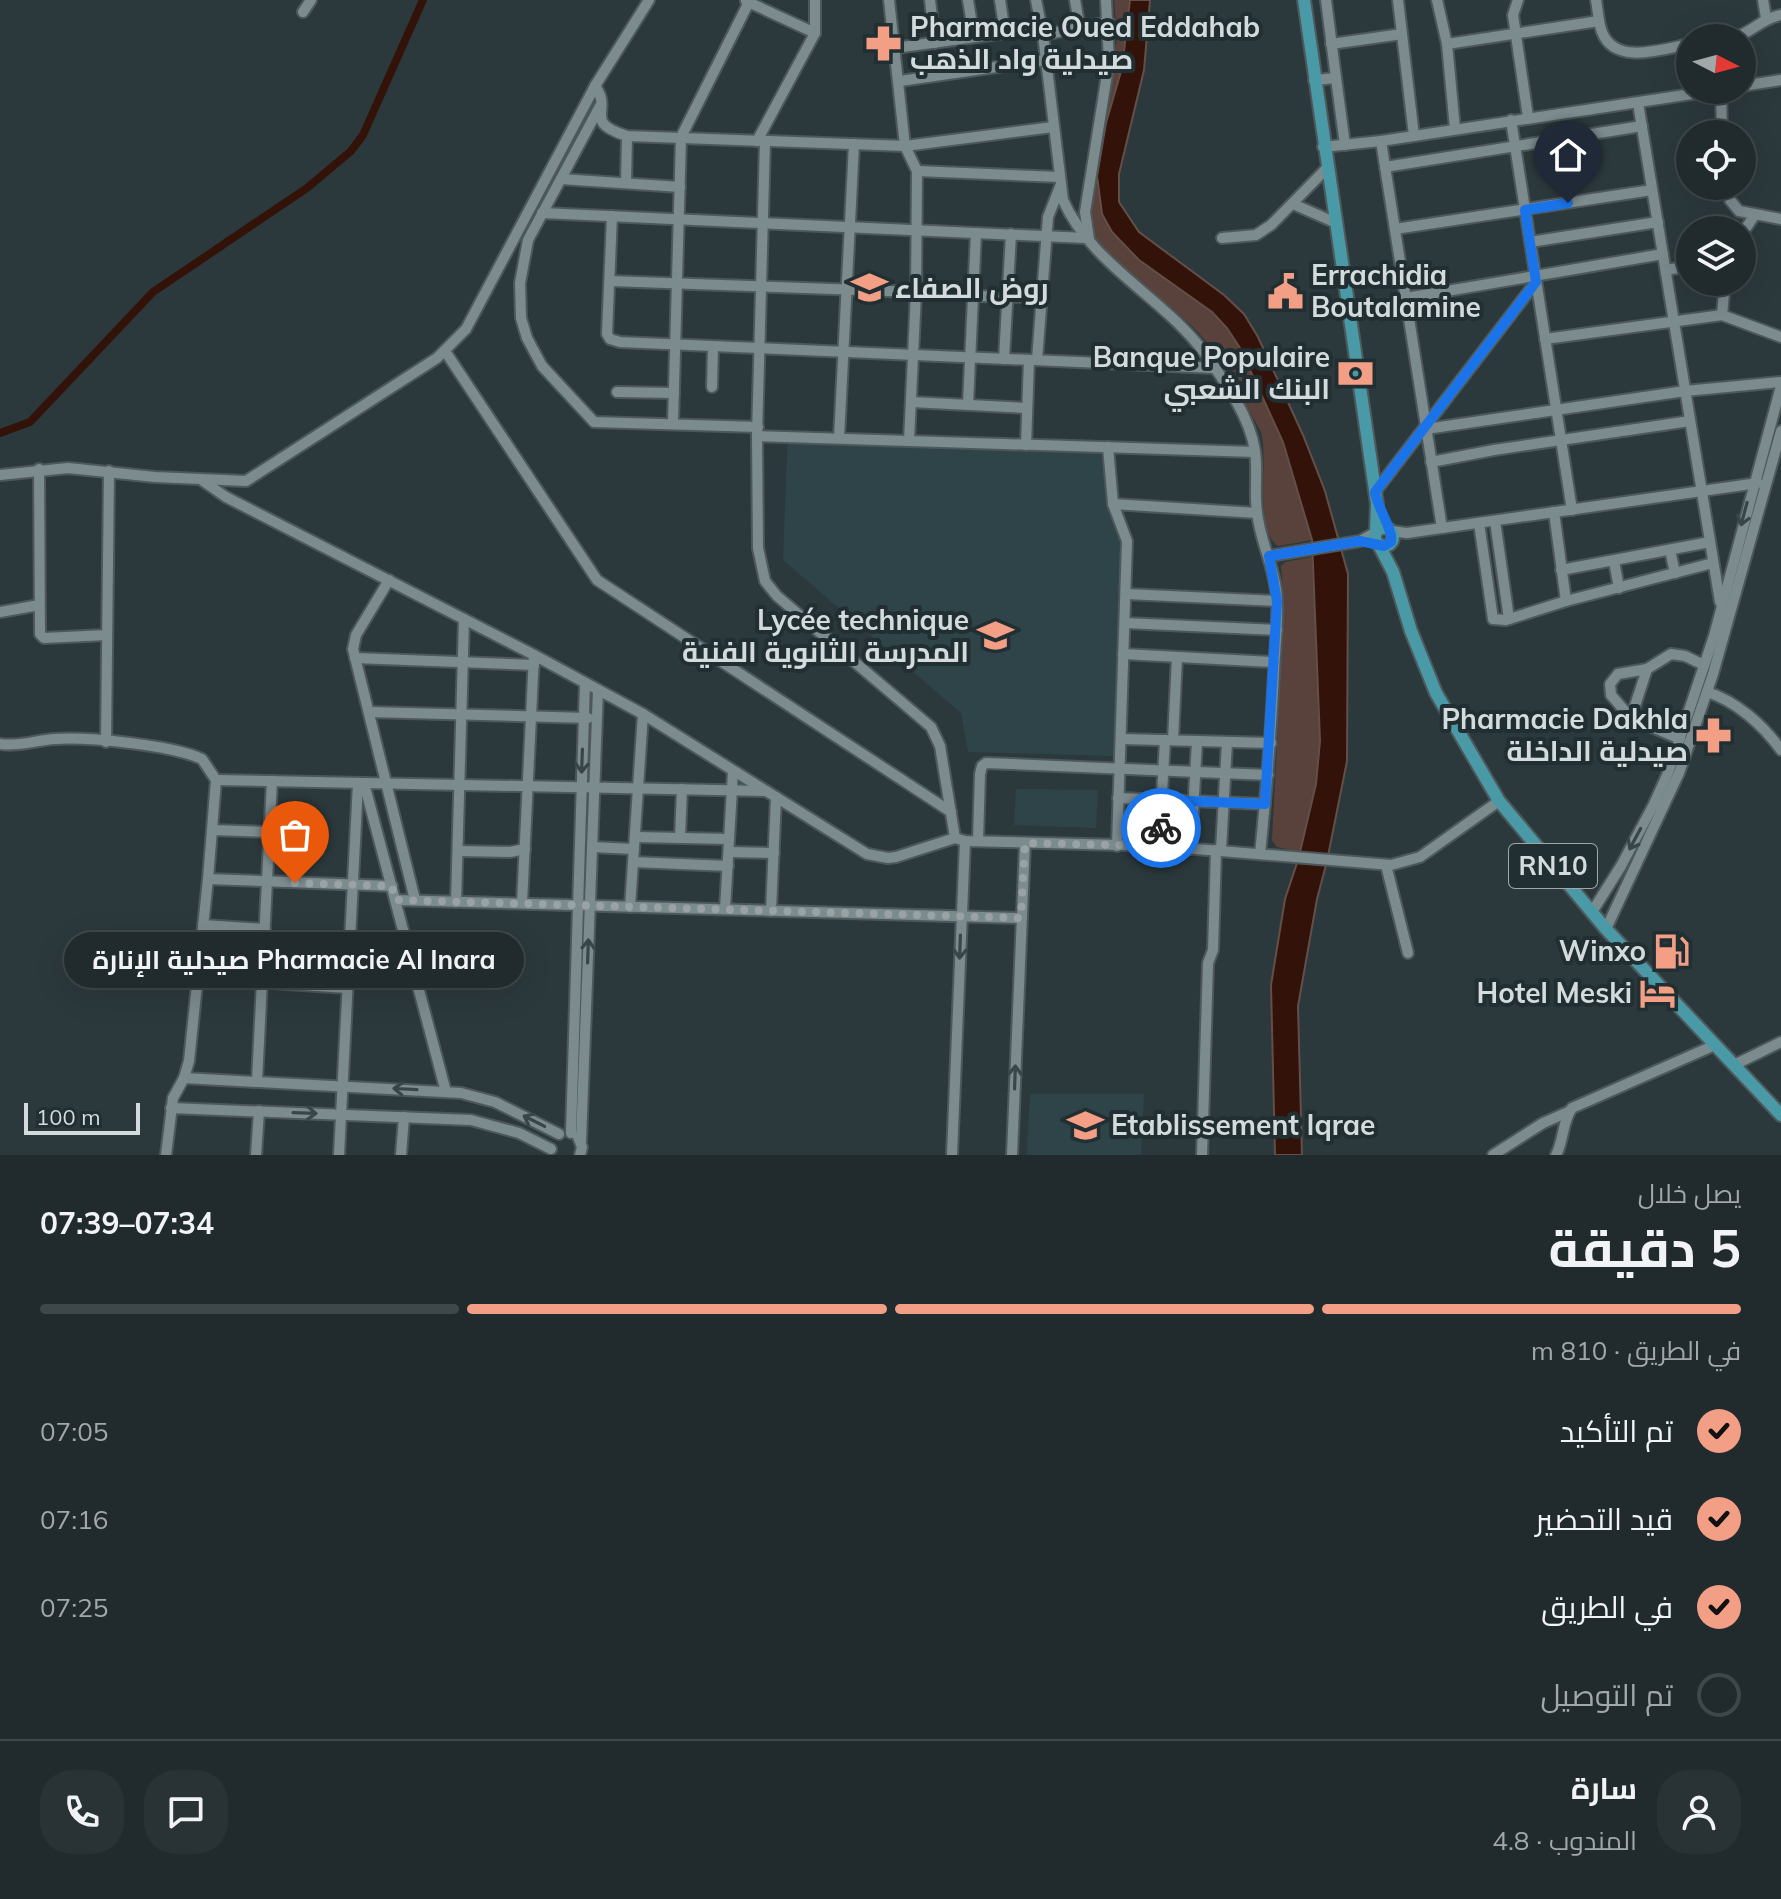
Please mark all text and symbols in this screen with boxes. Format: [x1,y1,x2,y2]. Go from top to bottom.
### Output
place label: Pharmacie Oued Eddahab صيدلية واد الذهب [910,9,1260,76]
pharmacy icon: Pharmacie Oued Eddahab صيدلية واد الذهب [865,24,903,62]
north arrow [1676,24,1756,104]
map controls [1676,24,1756,296]
button: locate [1676,120,1756,200]
pin [1534,121,1602,203]
icon: home [1546,133,1590,177]
button: layers [1676,216,1756,296]
place label: Errachidia Boutalamine [1311,257,1481,324]
school or university icon: روض الصفاء [850,269,888,307]
place label: روض الصفاء [895,270,1049,305]
public building icon: Errachidia Boutalamine [1266,272,1304,310]
place label: Banque Populaire البنك الشعبي [1093,339,1330,412]
bank icon: Banque Populaire البنك الشعبي [1337,354,1375,392]
one-way arrow [1736,501,1751,527]
place label: Lycée technique المدرسة الثانوية الفنية [682,602,969,669]
school or university icon: Lycée technique المدرسة الثانوية الفنية [976,617,1014,655]
place label: Pharmacie Dakhla صيدلية الداخلة [1441,701,1688,768]
pharmacy icon: Pharmacie Dakhla صيدلية الداخلة [1695,716,1733,754]
one-way arrow [575,747,590,774]
courier [1121,788,1201,868]
pin [261,801,329,883]
icon: bike [1139,806,1183,850]
icon: bag [273,813,317,857]
one-way arrow [1627,827,1642,851]
road number: RN10 [1509,844,1597,888]
callout: Pharmacie Al Inara صيدلية الإنارة [65,931,525,987]
fuel station icon: Winxo [1653,932,1691,970]
one-way arrow [953,933,968,960]
place label: Winxo [1559,933,1646,968]
one-way arrow [581,938,596,965]
text: Pharmacie Al Inara صيدلية الإنارة [92,943,496,976]
hotel icon: Hotel Meski [1639,974,1677,1012]
place label: Hotel Meski [1477,975,1632,1010]
one-way arrow [1008,1064,1023,1091]
one-way arrow [392,1081,419,1096]
scale bar [24,1099,140,1135]
text: 100 m [36,1103,101,1131]
one-way arrow [291,1106,318,1121]
school or university icon: Etablissement Iqrae [1066,1106,1104,1144]
place label: Etablissement Iqrae [1111,1107,1375,1142]
one-way arrow [522,1113,546,1128]
text: يصل خلال [1638,1177,1741,1210]
text: 07:34–07:39 [40,1204,214,1242]
text: 5 دقيقة [1549,1215,1741,1280]
text: في الطريق · 810 m [1531,1334,1741,1367]
icon: check [1697,1409,1741,1453]
text: تم التأكيد [1560,1412,1673,1450]
text: 07:05 [40,1415,108,1448]
icon: check [1697,1497,1741,1541]
text: قيد التحضير [1535,1500,1673,1538]
text: 07:16 [40,1503,108,1536]
icon: check [1697,1585,1741,1629]
text: في الطريق [1541,1588,1673,1626]
text: 07:25 [40,1591,108,1624]
text: تم التوصيل [1541,1676,1673,1714]
text: سارة [1571,1769,1637,1807]
button: phone [40,1770,124,1854]
button: chat [144,1770,228,1854]
button: person [1657,1770,1741,1854]
text: المندوب · 4.8 [1492,1824,1637,1857]

